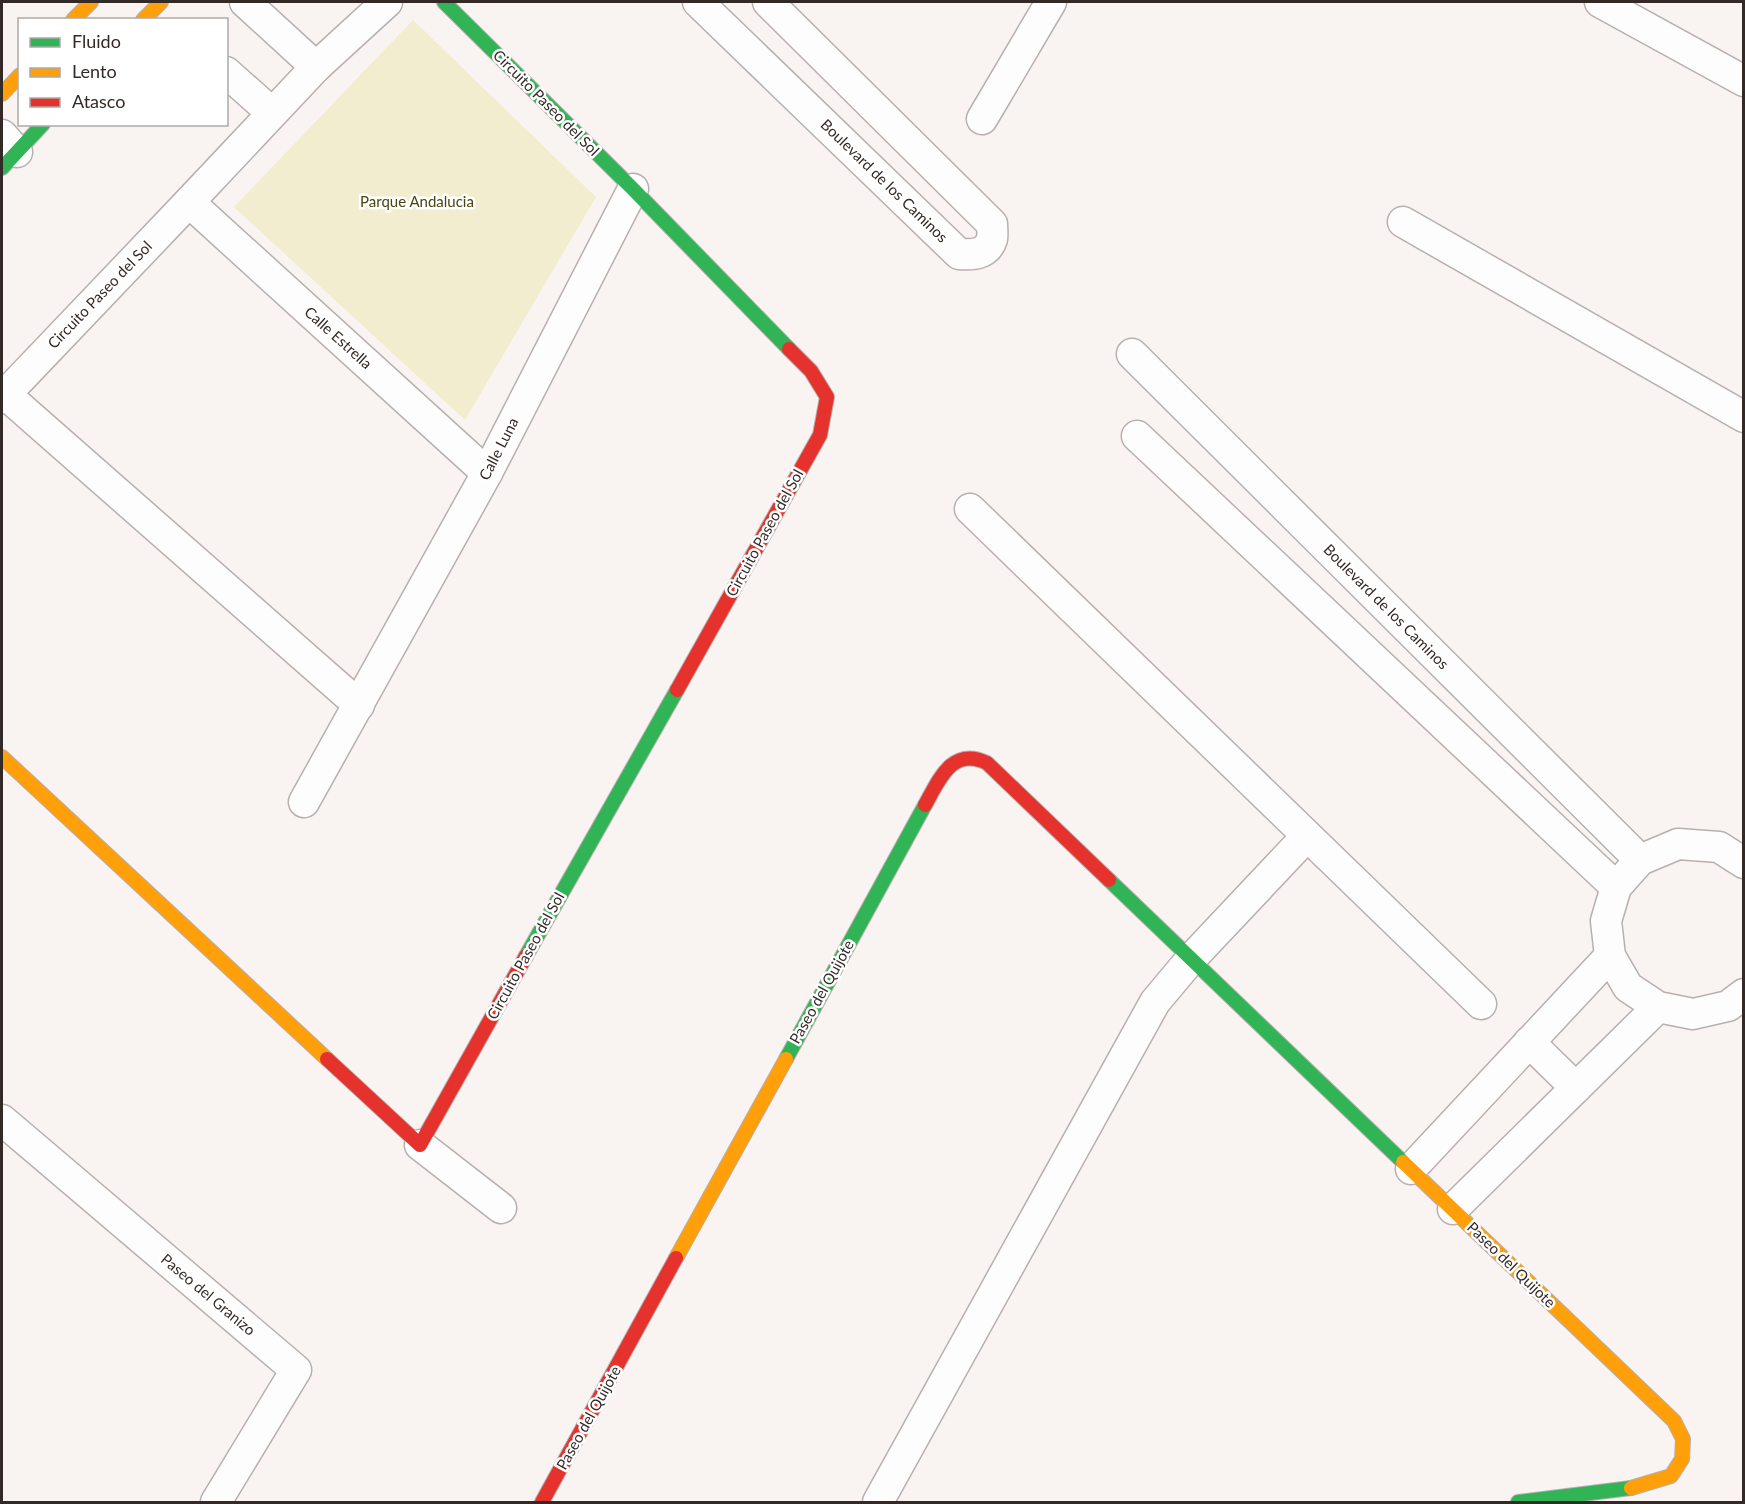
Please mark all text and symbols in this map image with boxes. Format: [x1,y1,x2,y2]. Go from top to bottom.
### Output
legend [18,18,228,126]
text: Fluido [72,30,121,52]
street label: Circuito Paseo del Sol [490,46,603,159]
text: Lento [72,60,117,82]
text: Atasco [72,90,125,112]
street label: Boulevard de los Caminos [817,115,952,246]
park label: Parque Andalucia [360,192,474,210]
street label: Circuito Paseo del Sol [43,237,155,352]
street label: Calle Estrella [301,302,376,372]
street label: Calle Luna [475,414,522,483]
street label: Circuito Paseo del Sol [722,466,807,599]
street label: Boulevard de los Caminos [1320,540,1453,673]
street label: Circuito Paseo del Sol [483,889,568,1022]
street label: Paseo del Quijote [785,936,857,1047]
street label: Paseo del Quijote [1464,1218,1560,1311]
street label: Paseo del Granizo [158,1250,259,1339]
street label: Paseo del Quijote [552,1362,624,1473]

